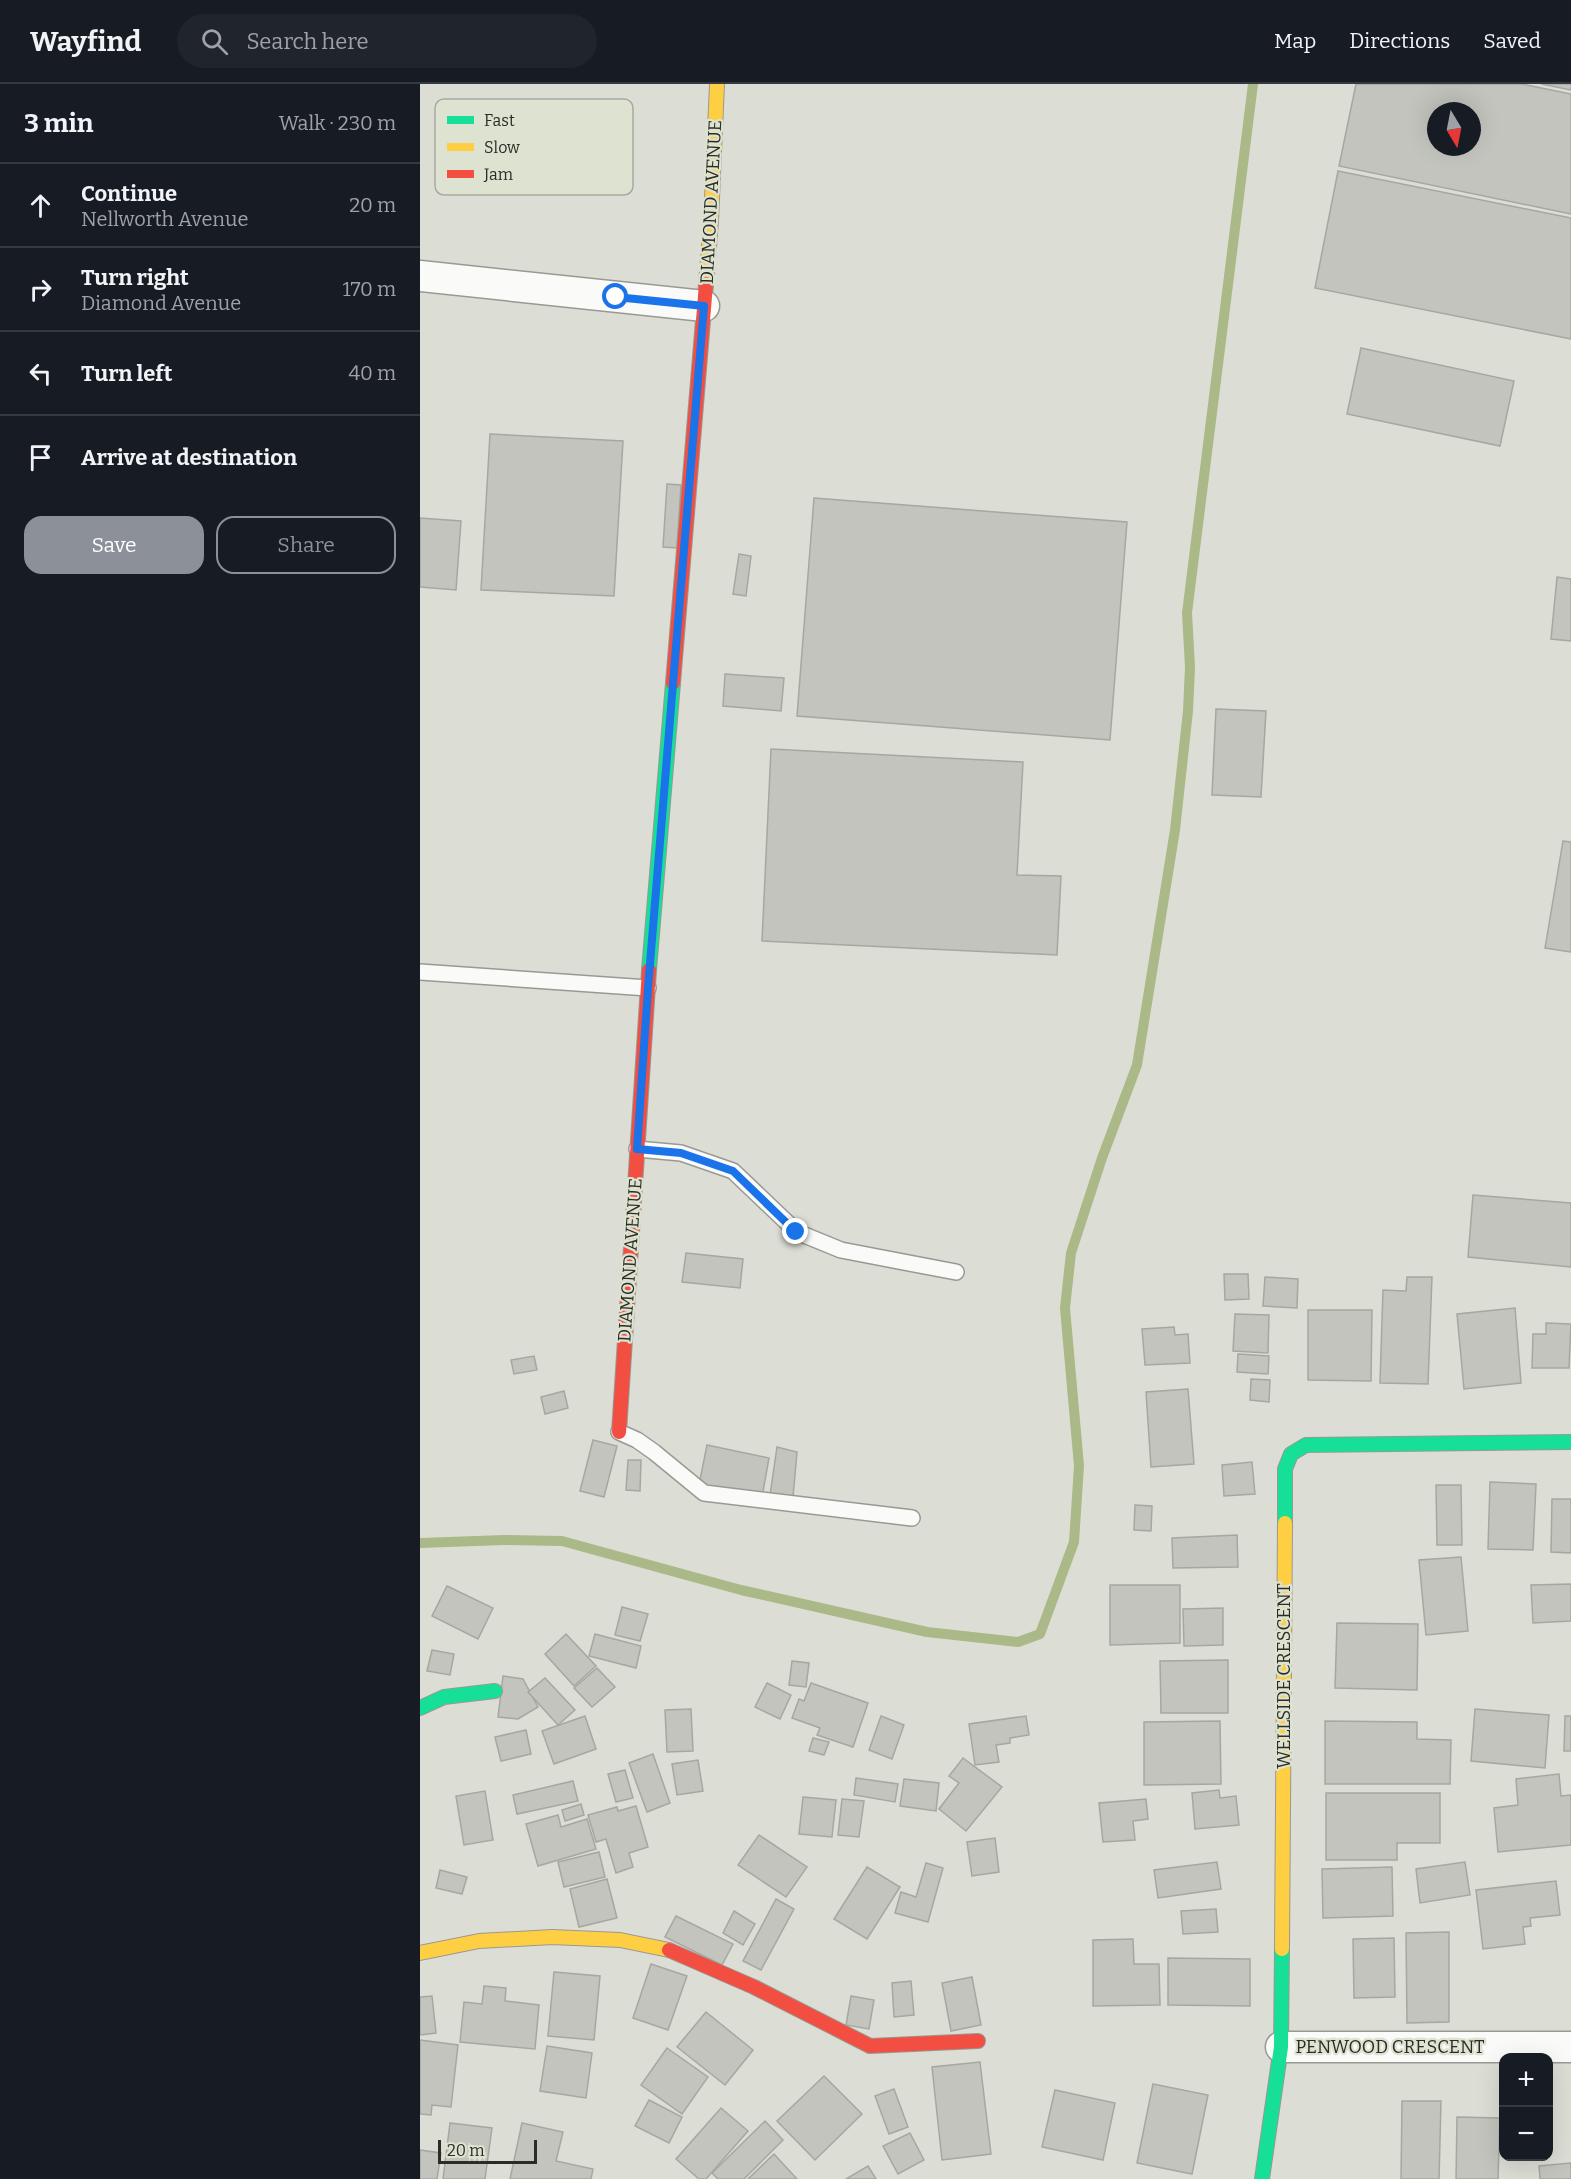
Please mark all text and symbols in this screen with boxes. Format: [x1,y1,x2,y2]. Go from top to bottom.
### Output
search box [177,14,597,68]
text: Wayfind [30,25,141,58]
icon: search [198,25,231,58]
text: Search here [246,28,369,55]
text: Map [1274,28,1316,54]
text: Directions [1349,28,1450,54]
text: Saved [1483,28,1541,54]
legend [435,99,633,195]
north arrow [1427,102,1481,156]
text: 3 min [24,108,93,139]
text: Walk · 230 m [279,111,396,135]
text: Fast [484,111,515,130]
street label: DIAMOND AVENUE [696,119,726,285]
text: Slow [484,138,520,157]
text: Jam [483,165,513,184]
text: Continue [81,180,177,207]
icon: ahead [24,189,57,222]
text: 20 m [349,193,396,217]
text: Nellworth Avenue [81,207,248,231]
text: Turn right [81,264,189,291]
icon: right [24,273,57,306]
text: 170 m [343,277,396,301]
route start [602,283,628,309]
text: Diamond Avenue [81,291,241,315]
icon: left [24,357,57,390]
text: Turn left [81,360,173,387]
text: 40 m [348,361,396,385]
icon: arrive [24,441,57,474]
text: Arrive at destination [81,444,297,471]
button: Save [24,516,204,574]
button: Share [216,516,396,574]
street label: DIAMOND AVENUE [613,1177,647,1343]
route end [782,1218,808,1244]
street label: WELLSIDE CRESCENT [1273,1583,1295,1769]
street label: PENWOOD CRESCENT [1296,2036,1485,2058]
map controls [1499,2053,1553,2161]
button: + [1499,2053,1553,2107]
button: − [1499,2107,1553,2161]
scale bar [438,2137,537,2164]
text: 20 m [447,2141,484,2160]

